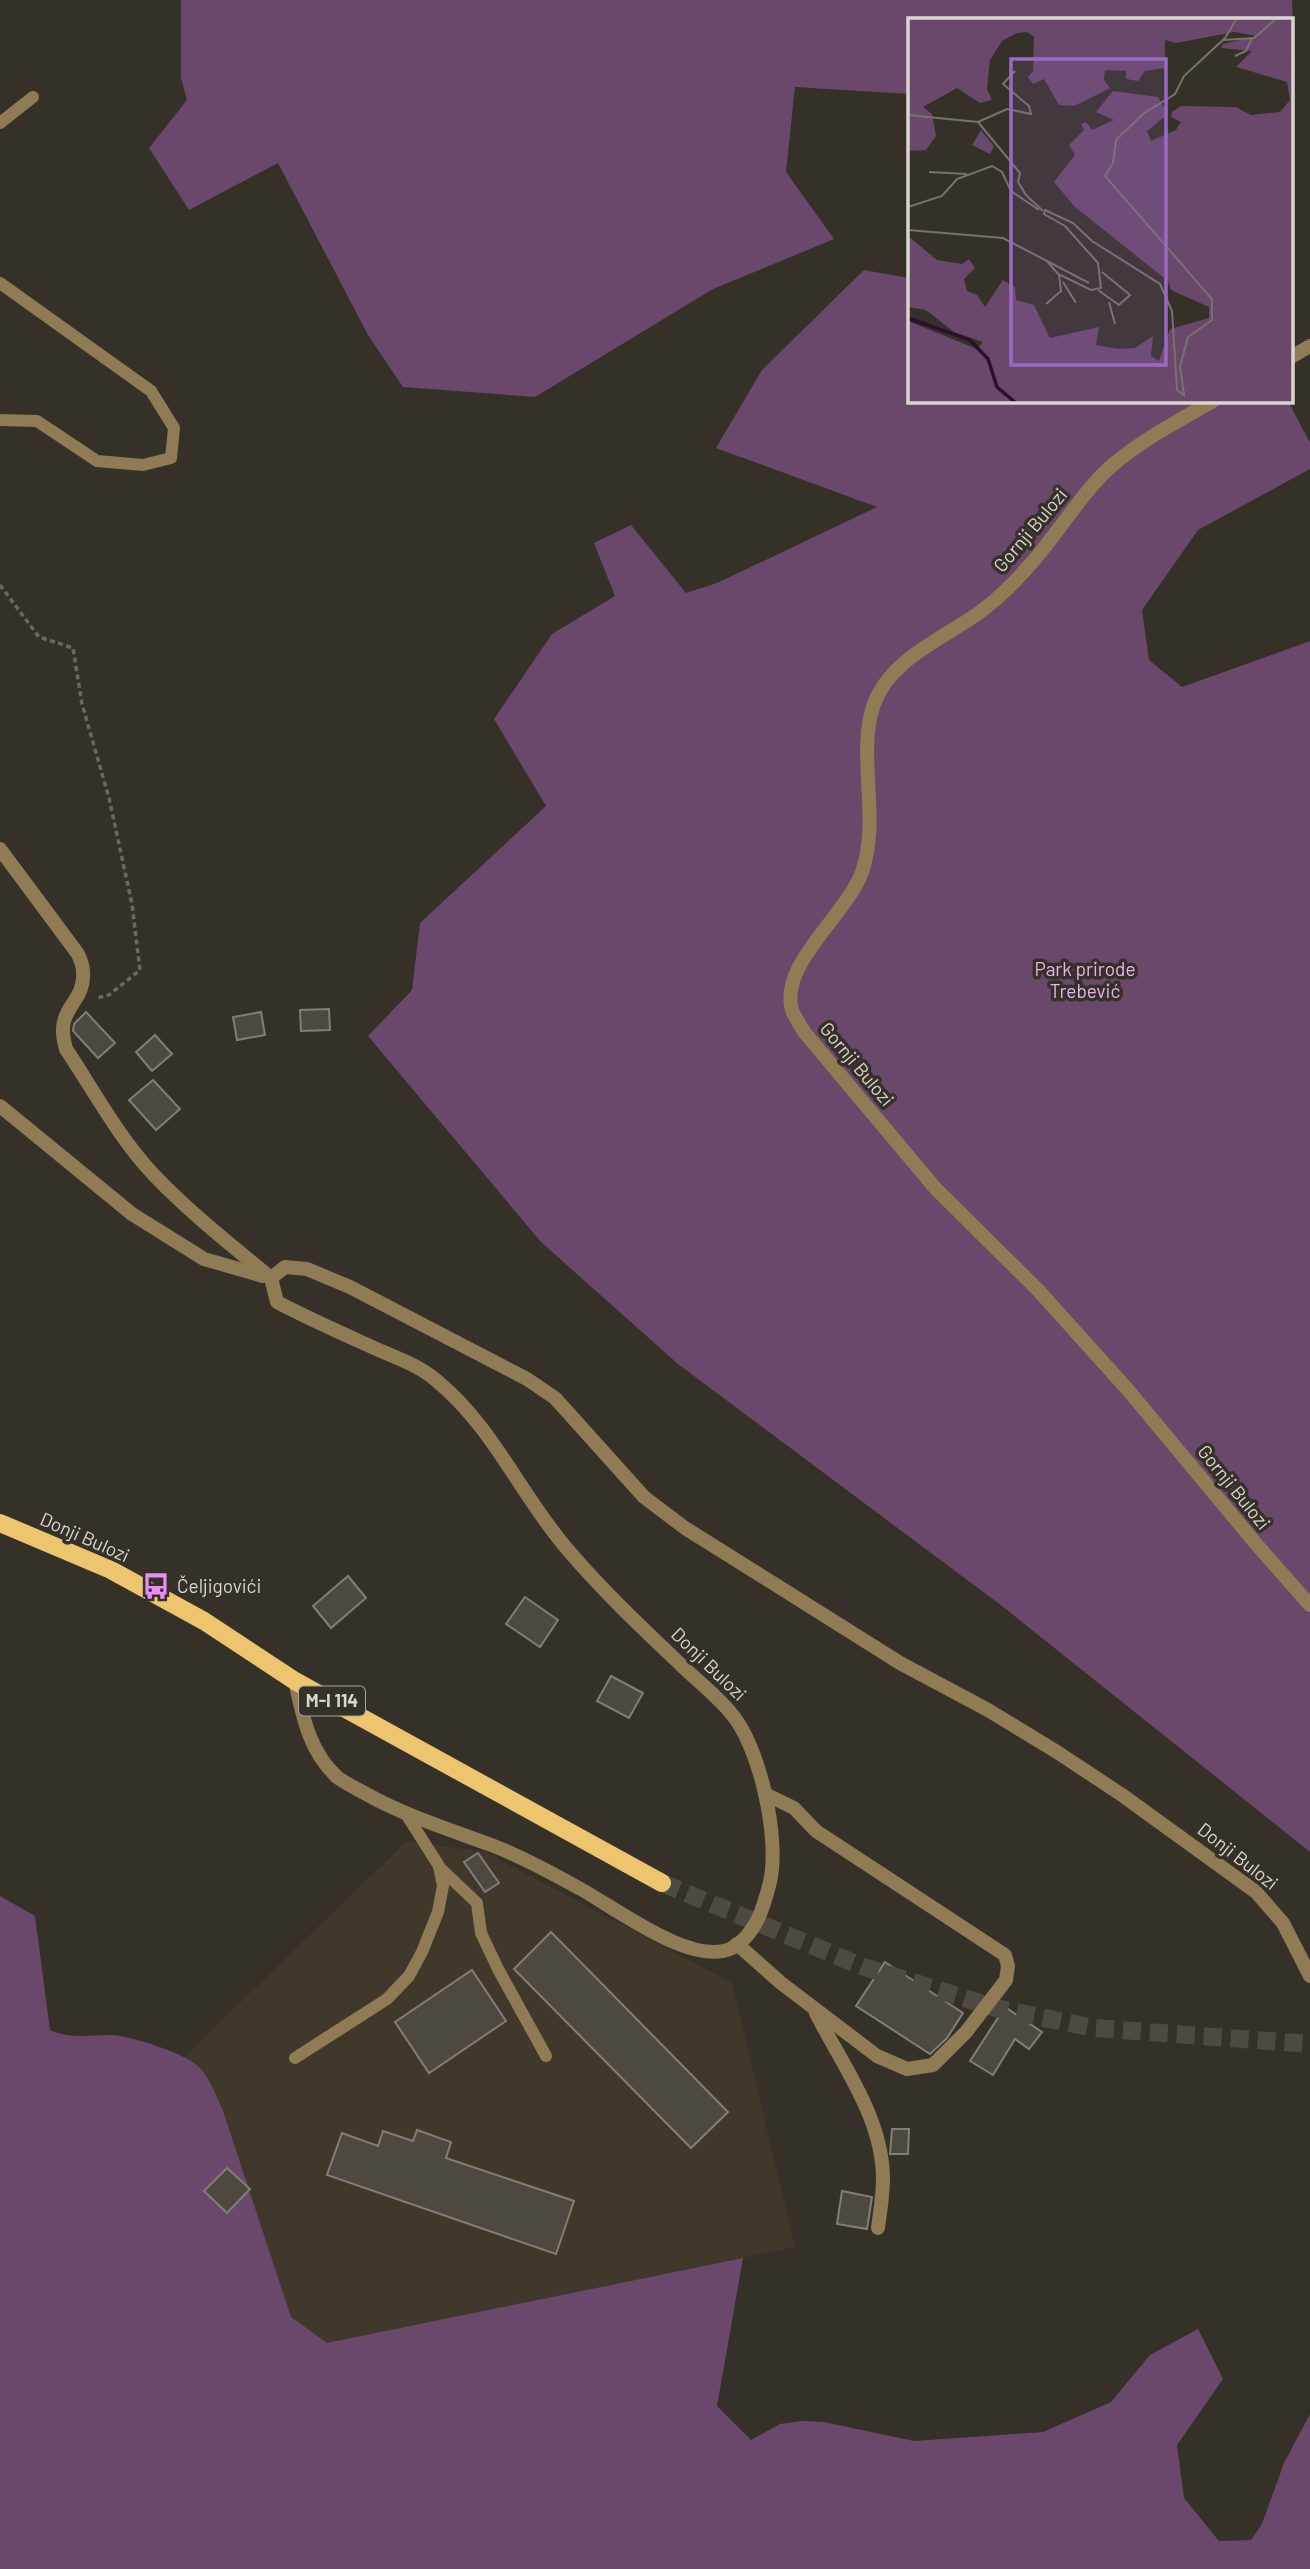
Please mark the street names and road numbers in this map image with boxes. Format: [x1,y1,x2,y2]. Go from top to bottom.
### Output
street label: Gornji Bulozi [988,483,1071,576]
street label: Gornji Bulozi [816,1017,899,1110]
street label: Gornji Bulozi [1193,1440,1276,1534]
street label: Donji Bulozi [37,1507,134,1566]
street label: Donji Bulozi [667,1622,752,1705]
road number: M-I 114 [299,1686,365,1716]
street label: Donji Bulozi [1194,1817,1283,1894]

